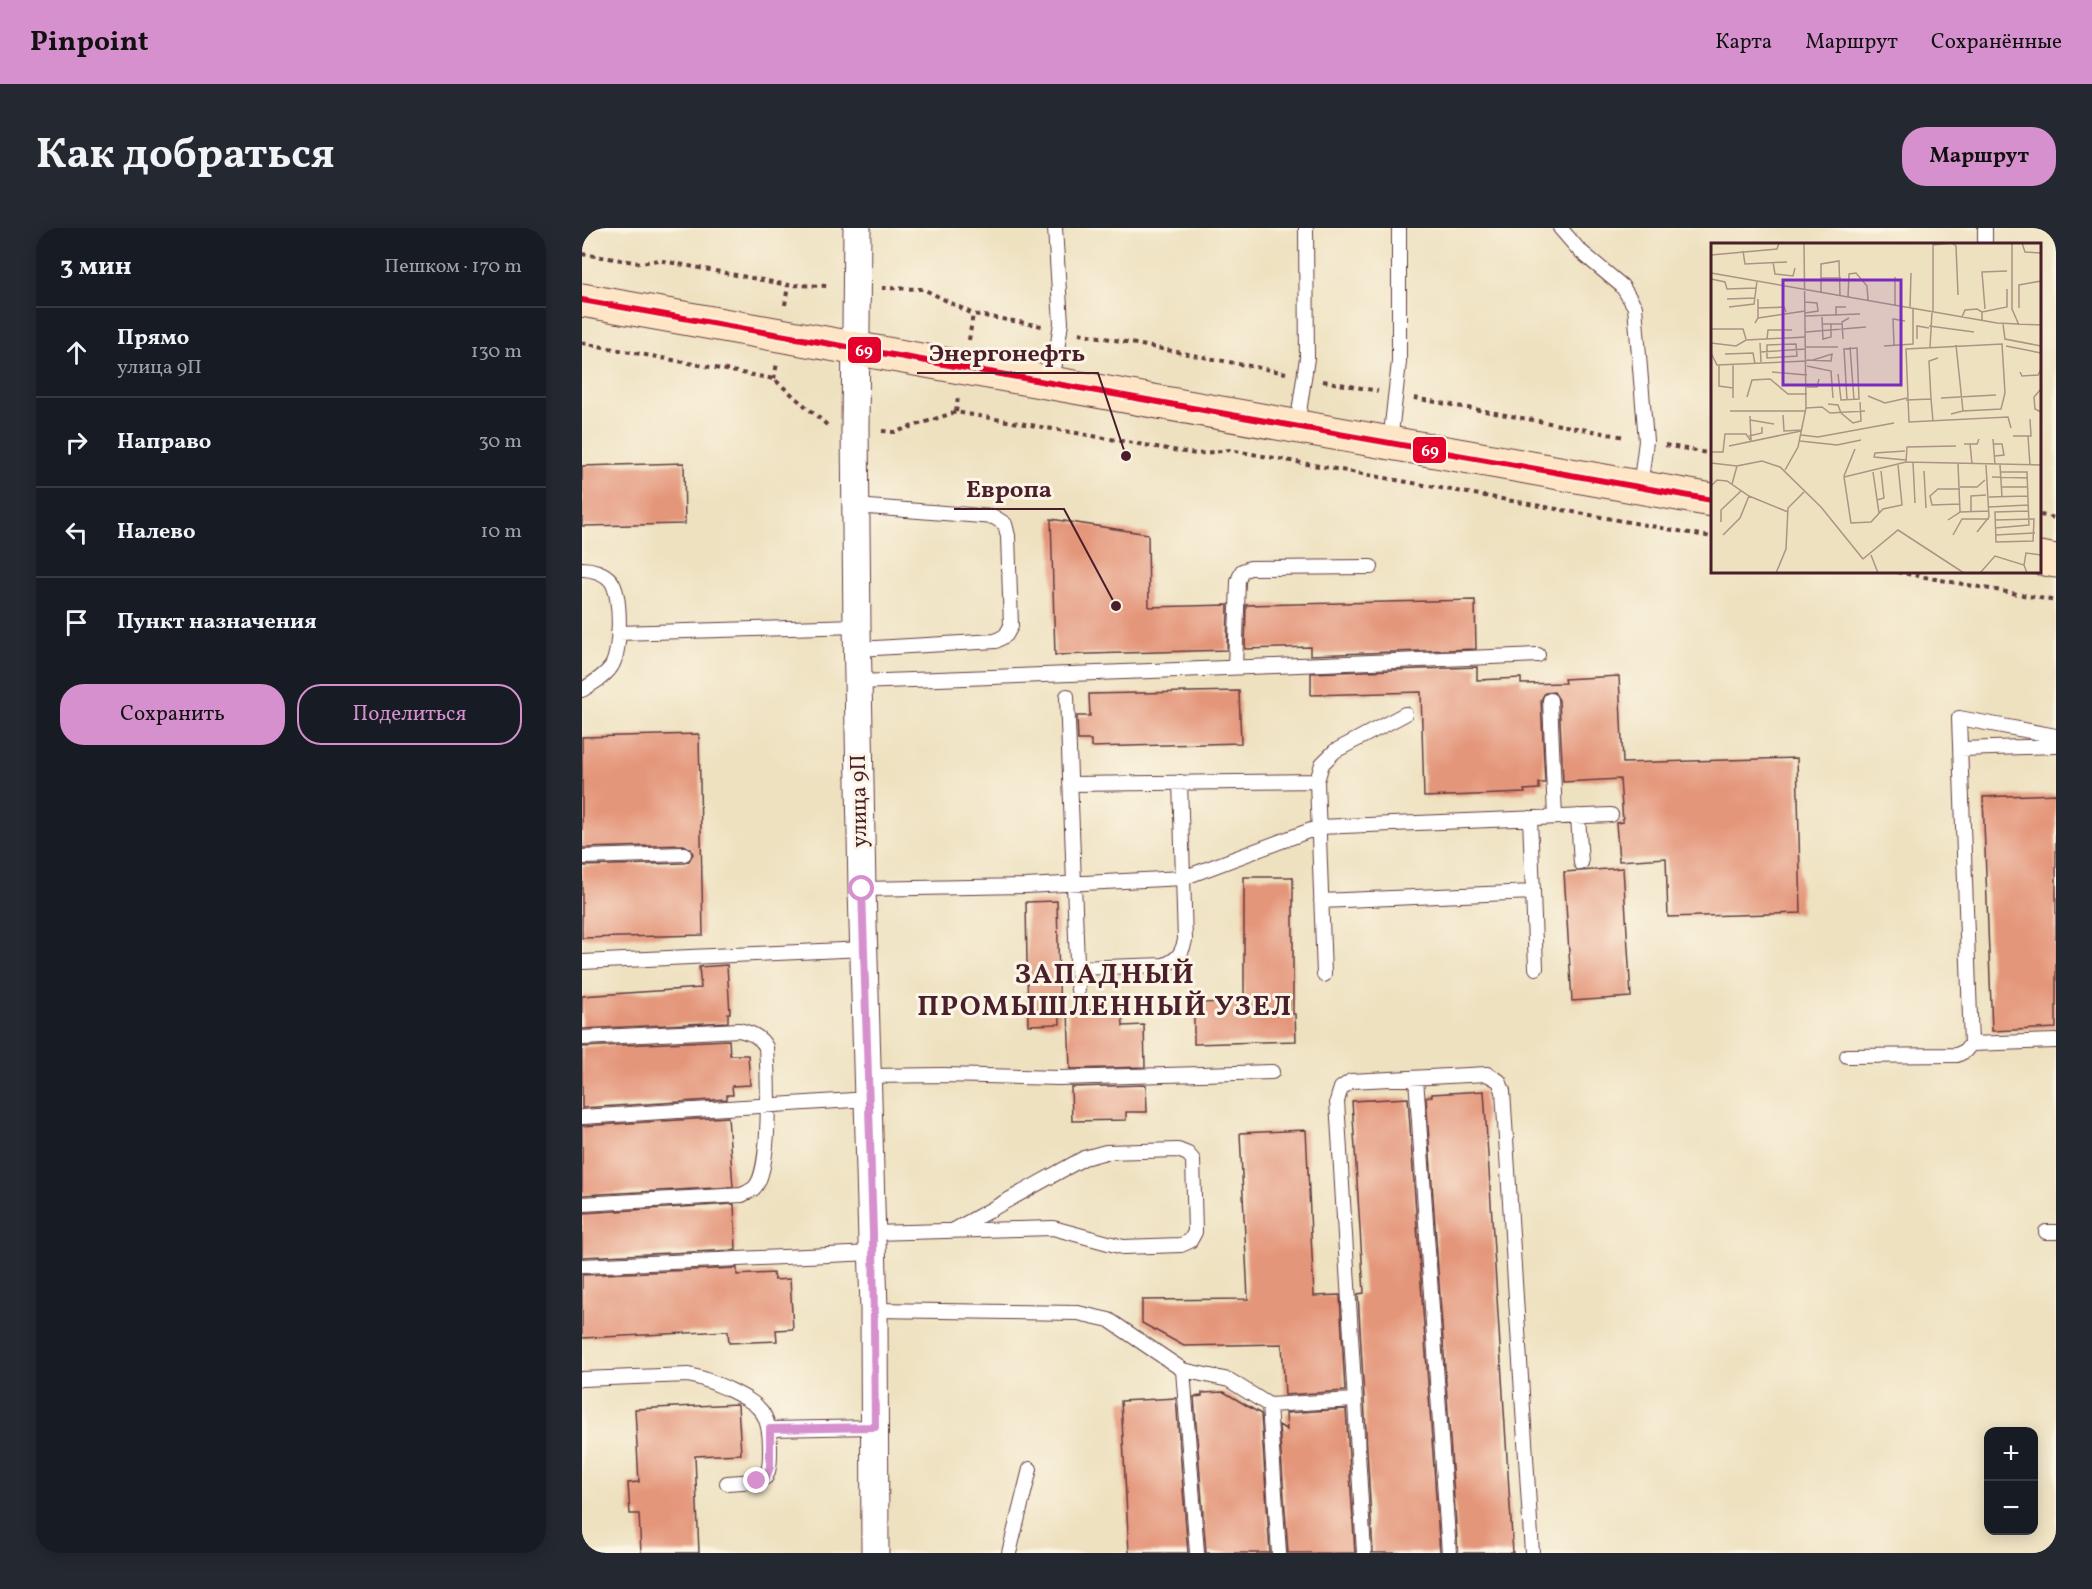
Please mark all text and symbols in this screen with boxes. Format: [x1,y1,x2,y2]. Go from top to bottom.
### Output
text: Pinpoint [30,23,148,62]
text: Карта [1715,28,1772,57]
text: Маршрут [1805,28,1898,57]
text: Сохранённые [1931,28,2062,57]
text: Как добраться [36,127,335,186]
button: Маршрут [1902,127,2056,186]
inset map [1711,243,2041,573]
text: 3 мин [60,249,132,285]
text: Пешком · 170 m [384,253,522,281]
text: Прямо [117,323,189,354]
callout: Энергонефть [917,331,1098,373]
icon: ahead [60,336,93,369]
line badge: 69 [847,336,882,364]
text: 130 m [471,338,522,366]
text: Энергонефть [929,338,1085,372]
text: 69 [855,341,873,363]
text: улица 9П [117,354,202,382]
icon: right [60,426,93,459]
text: Направо [117,427,211,458]
text: 30 m [478,428,522,456]
line badge: 69 [1412,436,1447,464]
text: 69 [1421,441,1439,463]
callout: Европа [954,467,1064,509]
text: Европа [966,474,1052,508]
icon: left [60,516,93,549]
text: Налево [117,517,196,548]
text: 10 m [481,518,522,546]
icon: arrive [60,606,93,639]
text: Пункт назначения [117,607,317,638]
button: Сохранить [60,684,285,745]
button: Поделиться [297,684,522,745]
street label: улица 9П [844,754,876,848]
route start [848,875,874,901]
district label: ЗАПАДНЫЙ ПРОМЫШЛЕННЫЙ УЗЕЛ [917,956,1293,1027]
map controls [1984,1427,2038,1535]
button: + [1984,1427,2038,1481]
route end [743,1467,769,1493]
button: − [1984,1481,2038,1535]

